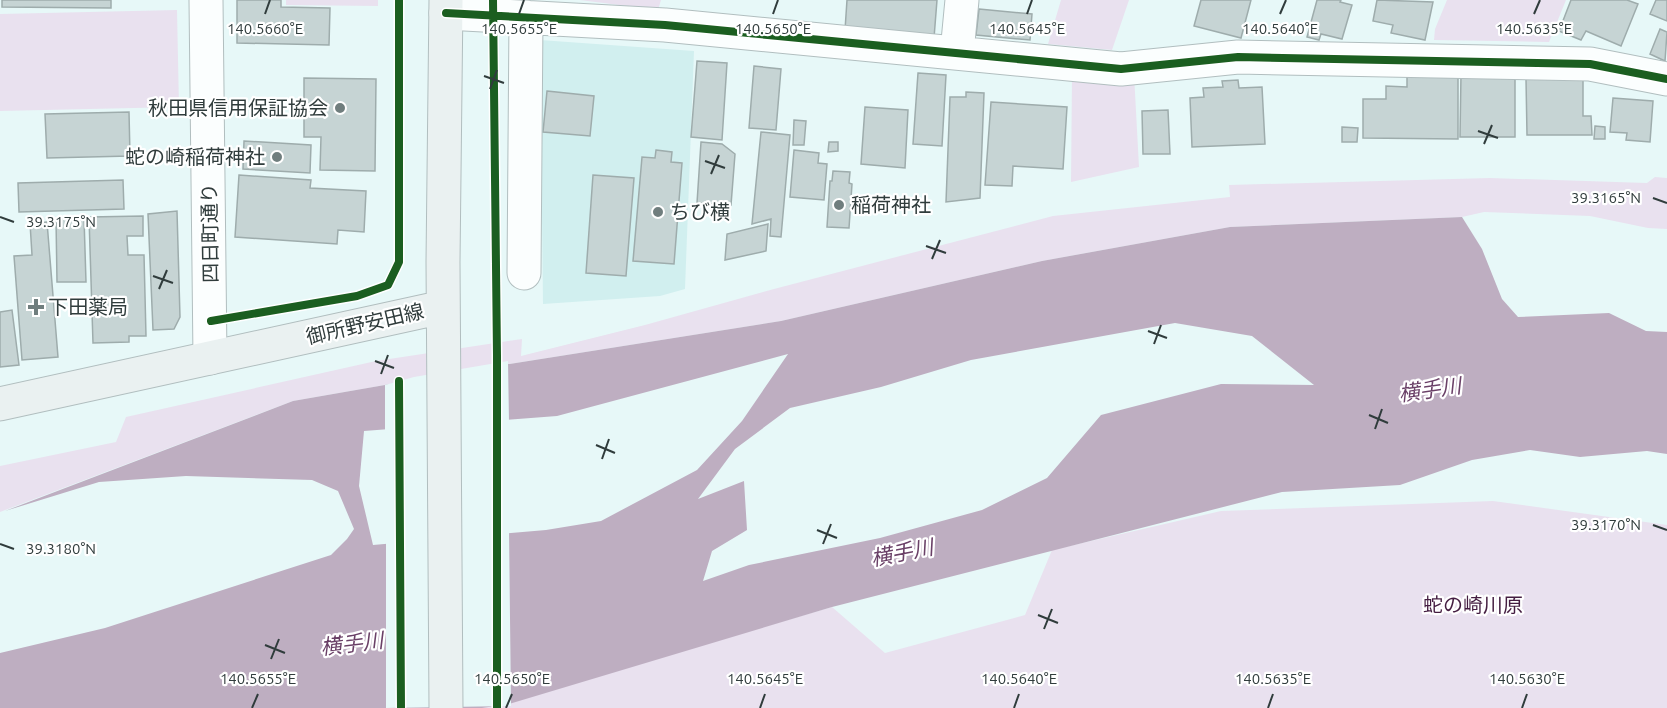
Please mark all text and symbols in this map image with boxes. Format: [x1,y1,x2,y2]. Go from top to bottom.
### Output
text: 140.5660°E [227,20,303,37]
text: 140.5655°E [481,20,557,37]
text: 140.5650°E [735,20,811,37]
text: 140.5645°E [989,20,1065,37]
text: 140.5640°E [1242,20,1318,37]
text: 140.5635°E [1496,20,1572,37]
place label: 秋田県信用保証協会 [148,96,328,119]
marker: 秋田県信用保証協会 [333,101,347,115]
place label: 蛇の崎稲荷神社 [125,145,265,168]
marker: 蛇の崎稲荷神社 [270,150,284,164]
street label: 四日町通り [197,183,222,283]
text: 39.3165°N [1571,189,1641,206]
place label: 稲荷神社 [851,193,931,216]
marker: 稲荷神社 [832,198,846,212]
place label: ちび横 [670,200,730,223]
marker: ちび横 [651,205,665,219]
text: 39.3175°N [26,213,96,230]
place label: 下田薬局 [48,295,128,318]
street label: 御所野安田線 [304,299,426,348]
marker: 下田薬局 [29,300,43,314]
water label: 横手川 [1397,372,1465,405]
text: 39.3170°N [1571,516,1641,533]
water label: 横手川 [869,534,937,570]
text: 39.3180°N [26,540,96,557]
park label: 蛇の崎川原 [1423,593,1523,616]
water label: 横手川 [319,627,387,659]
text: 140.5655°E [220,670,296,687]
text: 140.5650°E [474,670,550,687]
text: 140.5645°E [727,670,803,687]
text: 140.5640°E [981,670,1057,687]
text: 140.5635°E [1235,670,1311,687]
text: 140.5630°E [1489,670,1565,687]

